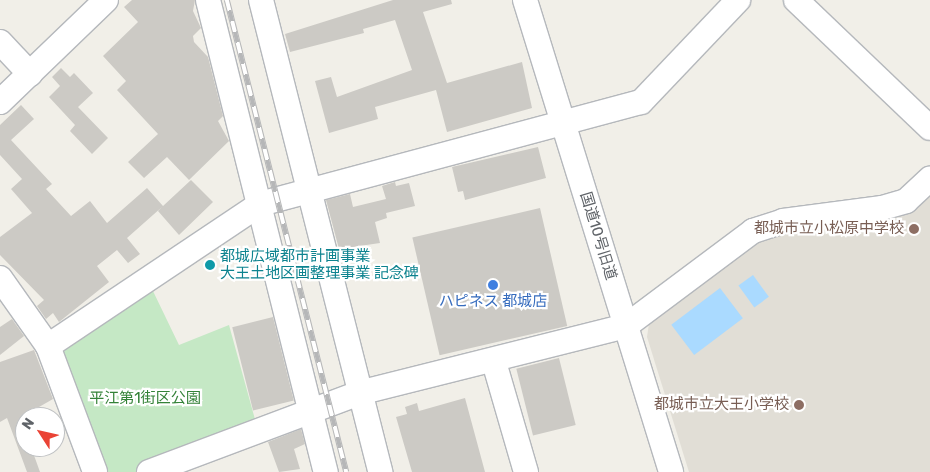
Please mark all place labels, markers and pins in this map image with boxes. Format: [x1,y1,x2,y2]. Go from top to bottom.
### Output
place label: 都城市立小松原中学校 [754,220,904,238]
marker: 都城市立小松原中学校 [908,223,920,235]
place label: 都城広域都市計画事業 大王土地区画整理事業 記念碑 [220,247,419,282]
marker: 都城広域都市計画事業 大王土地区画整理事業 記念碑 [204,259,216,271]
marker: ハピネス 都城店 [487,279,499,291]
place label: ハピネス 都城店 [439,293,547,311]
place label: 都城市立大王小学校 [654,396,789,414]
marker: 都城市立大王小学校 [793,399,805,411]

